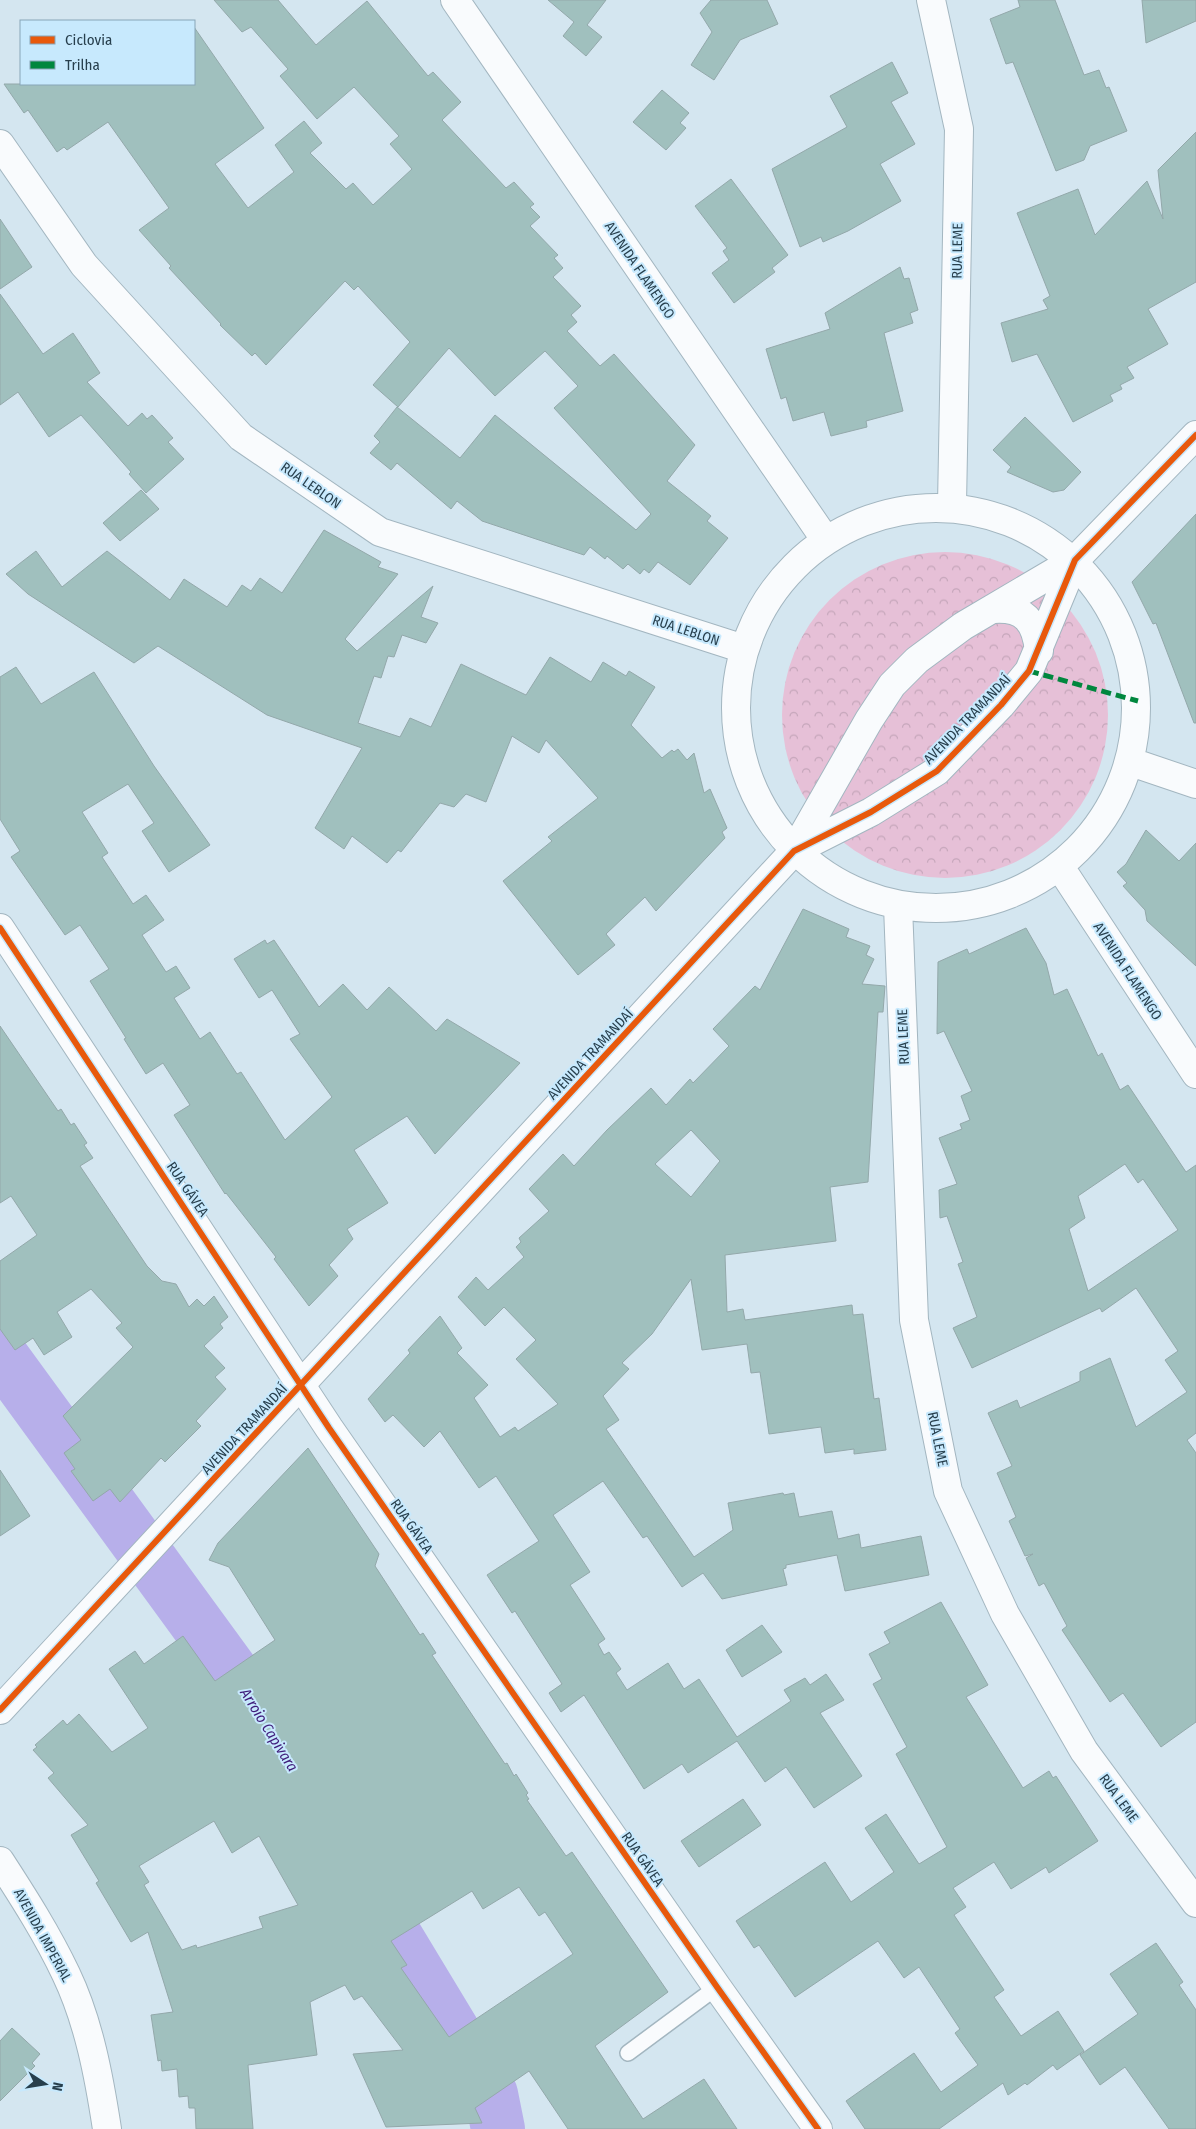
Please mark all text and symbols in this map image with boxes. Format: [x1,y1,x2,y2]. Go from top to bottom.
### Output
legend [20,20,195,85]
text: Ciclovia [65,31,112,49]
text: Trilha [65,56,100,74]
street label: AVENIDA FLAMENGO [601,219,678,322]
street label: RUA LEME [949,223,966,279]
street label: RUA LEBLON [277,458,344,512]
street label: RUA LEBLON [650,612,722,649]
street label: AVENIDA TRAMANDAÍ [920,670,1015,768]
street label: AVENIDA FLAMENGO [1090,919,1166,1024]
street label: AVENIDA TRAMANDAÍ [543,1004,637,1103]
street label: RUA LEME [894,1008,913,1065]
street label: RUA GÁVEA [163,1158,213,1220]
street label: AVENIDA TRAMANDAÍ [197,1379,291,1478]
street label: RUA LEME [924,1410,951,1468]
street label: RUA GÁVEA [387,1495,438,1557]
water label: Arroio Capivara [236,1684,302,1775]
street label: RUA LEME [1095,1771,1142,1826]
street label: RUA GÁVEA [618,1828,669,1890]
street label: AVENIDA IMPERIAL [10,1886,75,1985]
north arrow [20,2059,70,2109]
text: N [48,2081,66,2092]

